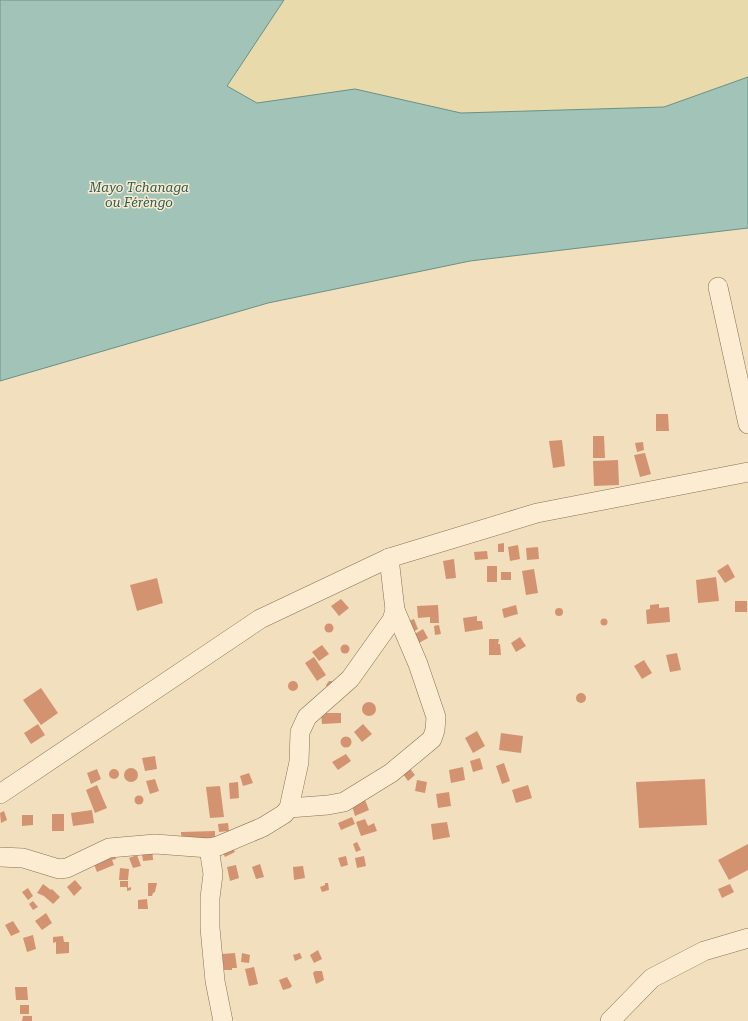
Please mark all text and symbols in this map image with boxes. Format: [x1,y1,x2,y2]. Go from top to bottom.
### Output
water label: Mayo Tchanaga ou Férèngo [88,180,189,210]

